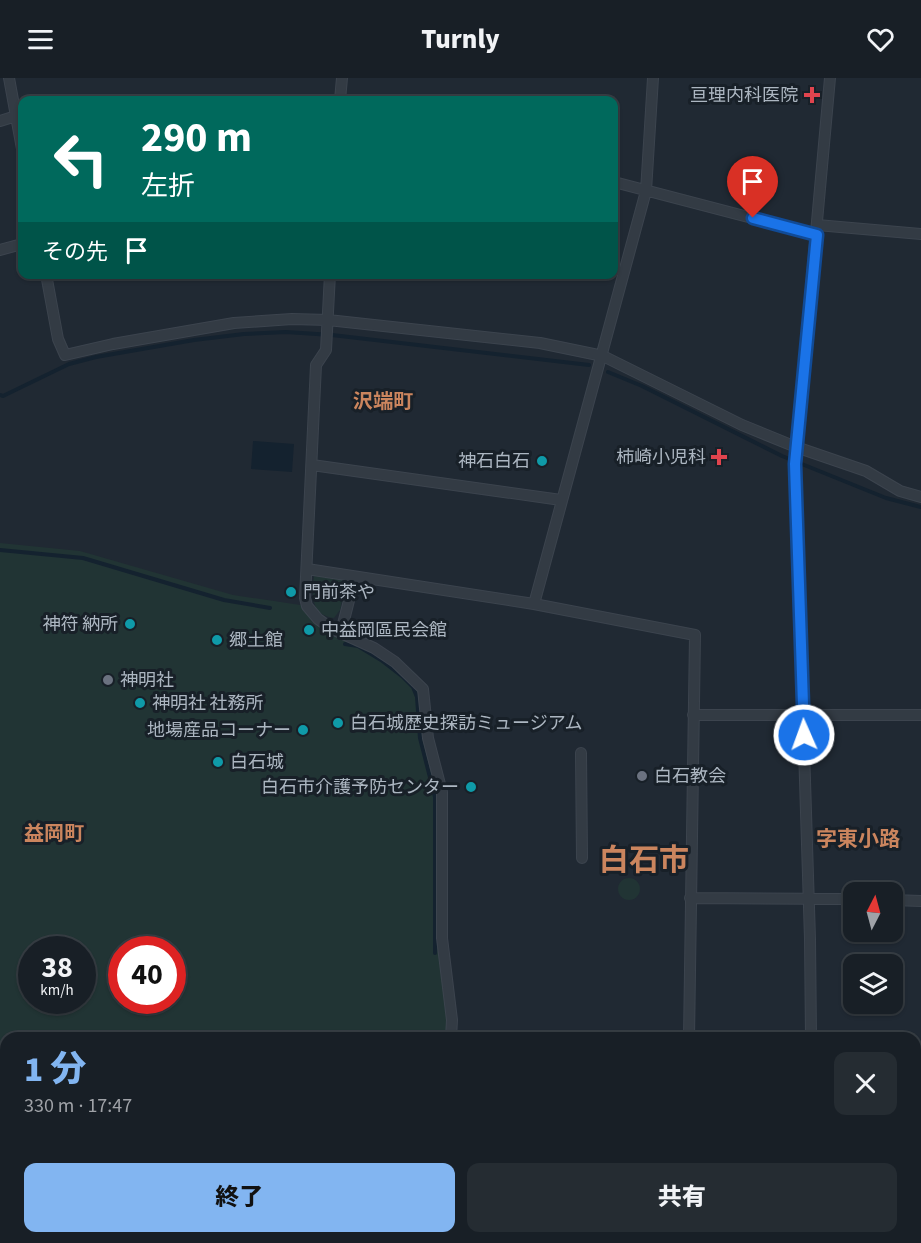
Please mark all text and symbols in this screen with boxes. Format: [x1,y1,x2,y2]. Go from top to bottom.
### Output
text: Turnly [421,20,500,59]
icon: menu [24,23,57,56]
icon: heart [864,23,897,56]
place label: 亘理内科医院 [690,83,798,108]
marker: 亘理内科医院 [803,86,821,104]
text: 290 m [141,108,252,168]
icon: left [42,120,120,198]
pin [727,156,778,218]
icon: arrive [736,165,769,198]
text: 左折 [141,167,195,206]
icon: arrive [120,234,153,267]
text: その先 [42,236,108,268]
district label: 沢端町 [353,388,413,416]
place label: 柿崎小児科 [616,445,706,470]
marker: 柿崎小児科 [710,448,728,466]
place label: 神石白石 [458,449,530,474]
marker: 神石白石 [535,454,549,468]
place label: 門前茶や [303,580,375,605]
marker: 門前茶や [284,585,298,599]
place label: 神符 納所 [42,612,118,637]
marker: 神符 納所 [123,617,137,631]
place label: 中益岡區民会館 [321,618,447,643]
marker: 中益岡區民会館 [302,623,316,637]
place label: 郷土館 [229,628,283,653]
marker: 郷土館 [210,633,224,647]
place label: 神明社 [120,668,174,693]
marker: 神明社 [101,673,115,687]
place label: 神明社 社務所 [152,691,264,716]
marker: 神明社 社務所 [133,696,147,710]
position arrow [772,703,836,767]
place label: 白石城歴史探訪ミュージアム [350,711,582,736]
marker: 白石城歴史探訪ミュージアム [331,716,345,730]
place label: 地場産品コーナー [147,718,291,743]
marker: 地場産品コーナー [296,723,310,737]
place label: 白石城 [230,750,284,775]
marker: 白石城 [211,755,225,769]
place label: 白石教会 [654,764,726,789]
marker: 白石教会 [635,769,649,783]
place label: 白石市介護予防センター [261,775,459,800]
marker: 白石市介護予防センター [464,780,478,794]
district label: 益岡町 [24,820,84,848]
district label: 字東小路 [816,824,900,854]
district label: 白石市 [599,839,689,882]
north arrow [843,882,903,942]
map controls [843,882,903,1014]
speed limit sign: 40 [108,936,186,1014]
text: 38 [41,946,73,989]
button: layers [843,954,903,1014]
text: km/h [40,980,74,1001]
text: 1 分 [24,1044,86,1095]
button: close [834,1052,897,1115]
text: 330 m · 17:47 [24,1092,132,1120]
button: 終了 [24,1163,455,1232]
button: 共有 [467,1163,897,1232]

